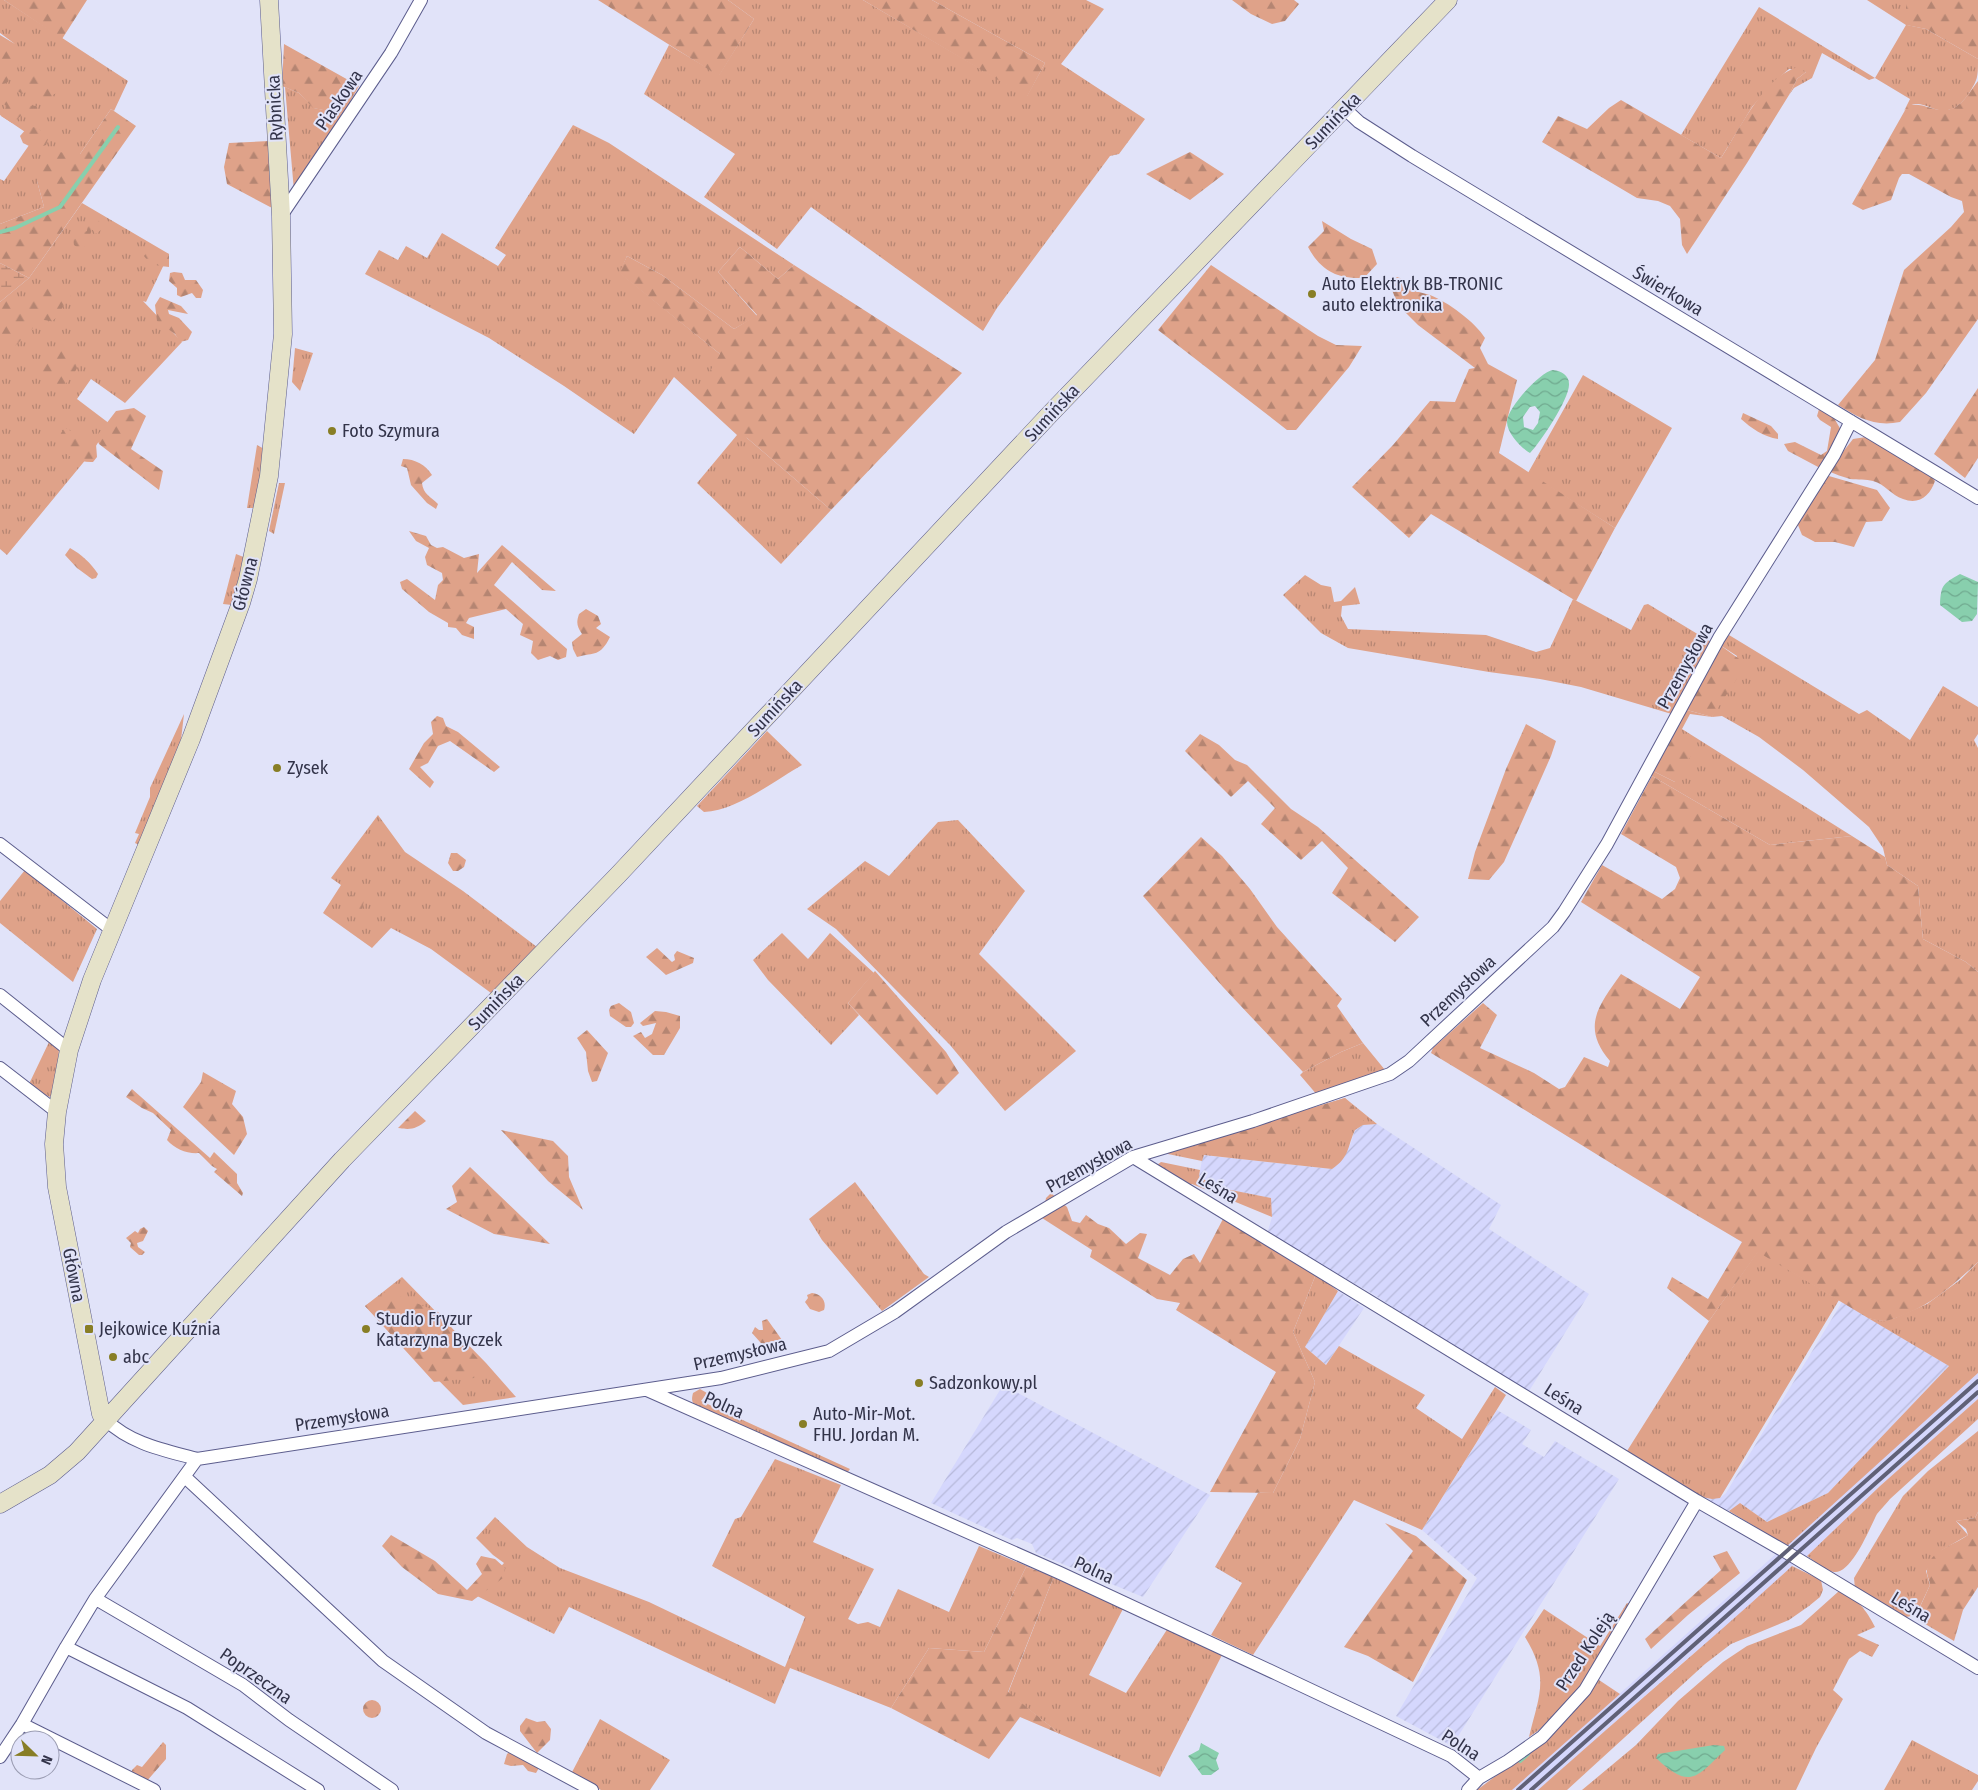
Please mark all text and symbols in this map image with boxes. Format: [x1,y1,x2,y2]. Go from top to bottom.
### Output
street label: Piaskowa [311,65,367,135]
street label: Rybnicka [262,74,288,142]
street label: Sumińska [1300,88,1366,154]
street label: Świerkowa [1629,261,1707,321]
place label: Auto Elektryk BB-TRONIC auto elektronika [1322,273,1503,316]
marker: Auto Elektryk BB-TRONIC auto elektronika [1306,288,1318,300]
street label: Sumińska [1020,379,1084,446]
place label: Foto Szymura [342,420,440,442]
marker: Foto Szymura [326,425,338,437]
street label: Główna [227,554,263,613]
street label: Przemysłowa [1652,619,1718,713]
street label: Sumińska [743,674,807,741]
place label: Zysek [287,757,329,779]
marker: Zysek [271,762,283,774]
street label: Przemysłowa [1416,950,1500,1031]
street label: Sumińska [463,969,529,1035]
street label: Przemysłowa [1042,1132,1136,1198]
street label: Leśna [1194,1168,1242,1208]
street label: Główna [58,1246,90,1304]
place label: Studio Fryzur Katarzyna Byczek [376,1308,503,1351]
place label: Jejkowice Kuźnia [99,1318,221,1340]
marker: Jejkowice Kuźnia [83,1323,95,1335]
marker: Studio Fryzur Katarzyna Byczek [360,1323,372,1335]
street label: Przemysłowa [691,1333,789,1375]
place label: abc [123,1346,149,1368]
marker: abc [107,1351,119,1363]
place label: Sadzonkowy.pl [929,1372,1038,1394]
marker: Sadzonkowy.pl [913,1377,925,1389]
street label: Leśna [1540,1378,1588,1420]
street label: Polna [701,1387,748,1424]
street label: Przemysłowa [293,1400,391,1436]
place label: Auto-Mir-Mot. FHU. Jordan M. [813,1403,919,1446]
marker: Auto-Mir-Mot. FHU. Jordan M. [797,1418,809,1430]
street label: Polna [1071,1551,1118,1589]
street label: Leśna [1887,1587,1935,1627]
street label: Przed Koleją [1551,1607,1619,1695]
street label: Poprzeczna [216,1643,296,1709]
street label: Polna [1438,1724,1484,1766]
north arrow [10,1730,60,1780]
text: N [37,1753,56,1767]

